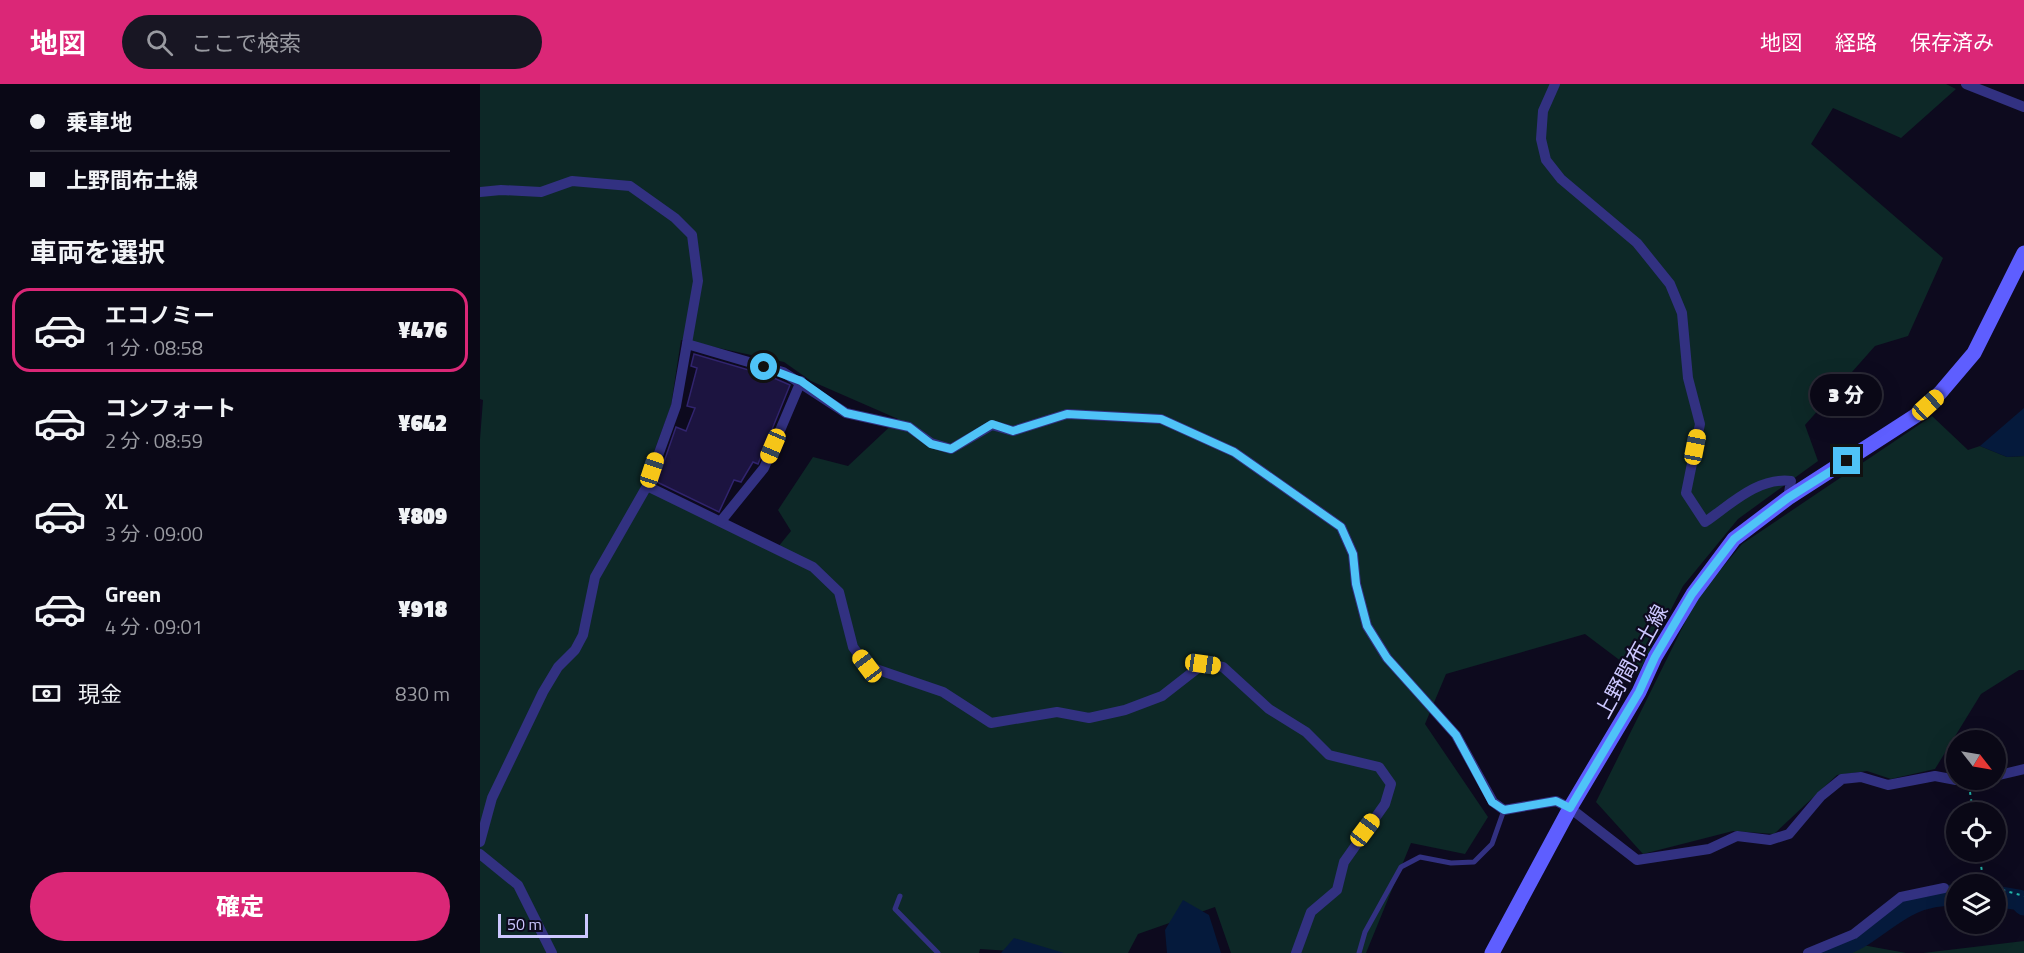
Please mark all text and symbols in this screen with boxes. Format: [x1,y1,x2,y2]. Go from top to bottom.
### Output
search box [122,15,542,69]
text: 地図 [30,21,86,64]
icon: search [143,26,176,59]
text: ここで検索 [191,26,301,60]
text: 地図 [1760,26,1802,58]
text: 経路 [1835,26,1877,58]
text: 保存済み [1910,26,1994,58]
text: 乗車地 [66,105,132,139]
text: 上野間布土線 [66,163,198,197]
text: 車両を選択 [30,231,165,272]
text: エコノミー [105,298,215,332]
icon: car [33,303,87,357]
text: ¥476 [398,313,447,347]
text: 1 分 · 08:58 [105,332,203,363]
route start [750,353,777,380]
callout: 3 分 [1811,374,1883,416]
text: 3 分 [1828,379,1864,410]
car [1909,386,1947,424]
text: コンフォート [105,391,236,425]
icon: car [33,396,87,450]
text: ¥642 [398,406,447,440]
text: 2 分 · 08:59 [105,425,203,456]
car [758,426,788,466]
car [1683,428,1707,466]
route end [1833,447,1860,474]
car [638,450,666,490]
text: XL [105,484,128,518]
icon: car [33,489,87,543]
text: ¥809 [398,499,447,533]
text: 3 分 · 09:00 [105,518,203,549]
text: Green [105,577,161,611]
icon: car [33,582,87,636]
text: ¥918 [398,592,447,626]
street label: 上野間布土線 [1586,598,1676,724]
text: 4 分 · 09:01 [105,611,203,642]
car [849,646,885,686]
car [1184,653,1222,675]
icon: cash [30,677,63,710]
text: 現金 [78,677,122,711]
text: 830 m [395,678,450,709]
north arrow [1946,730,2006,790]
map controls [1946,730,2006,934]
button: locate [1946,802,2006,862]
car [1347,810,1383,850]
button: 確定 [30,872,450,941]
button: layers [1946,874,2006,934]
scale bar [498,911,588,938]
text: 50 m [507,912,542,936]

